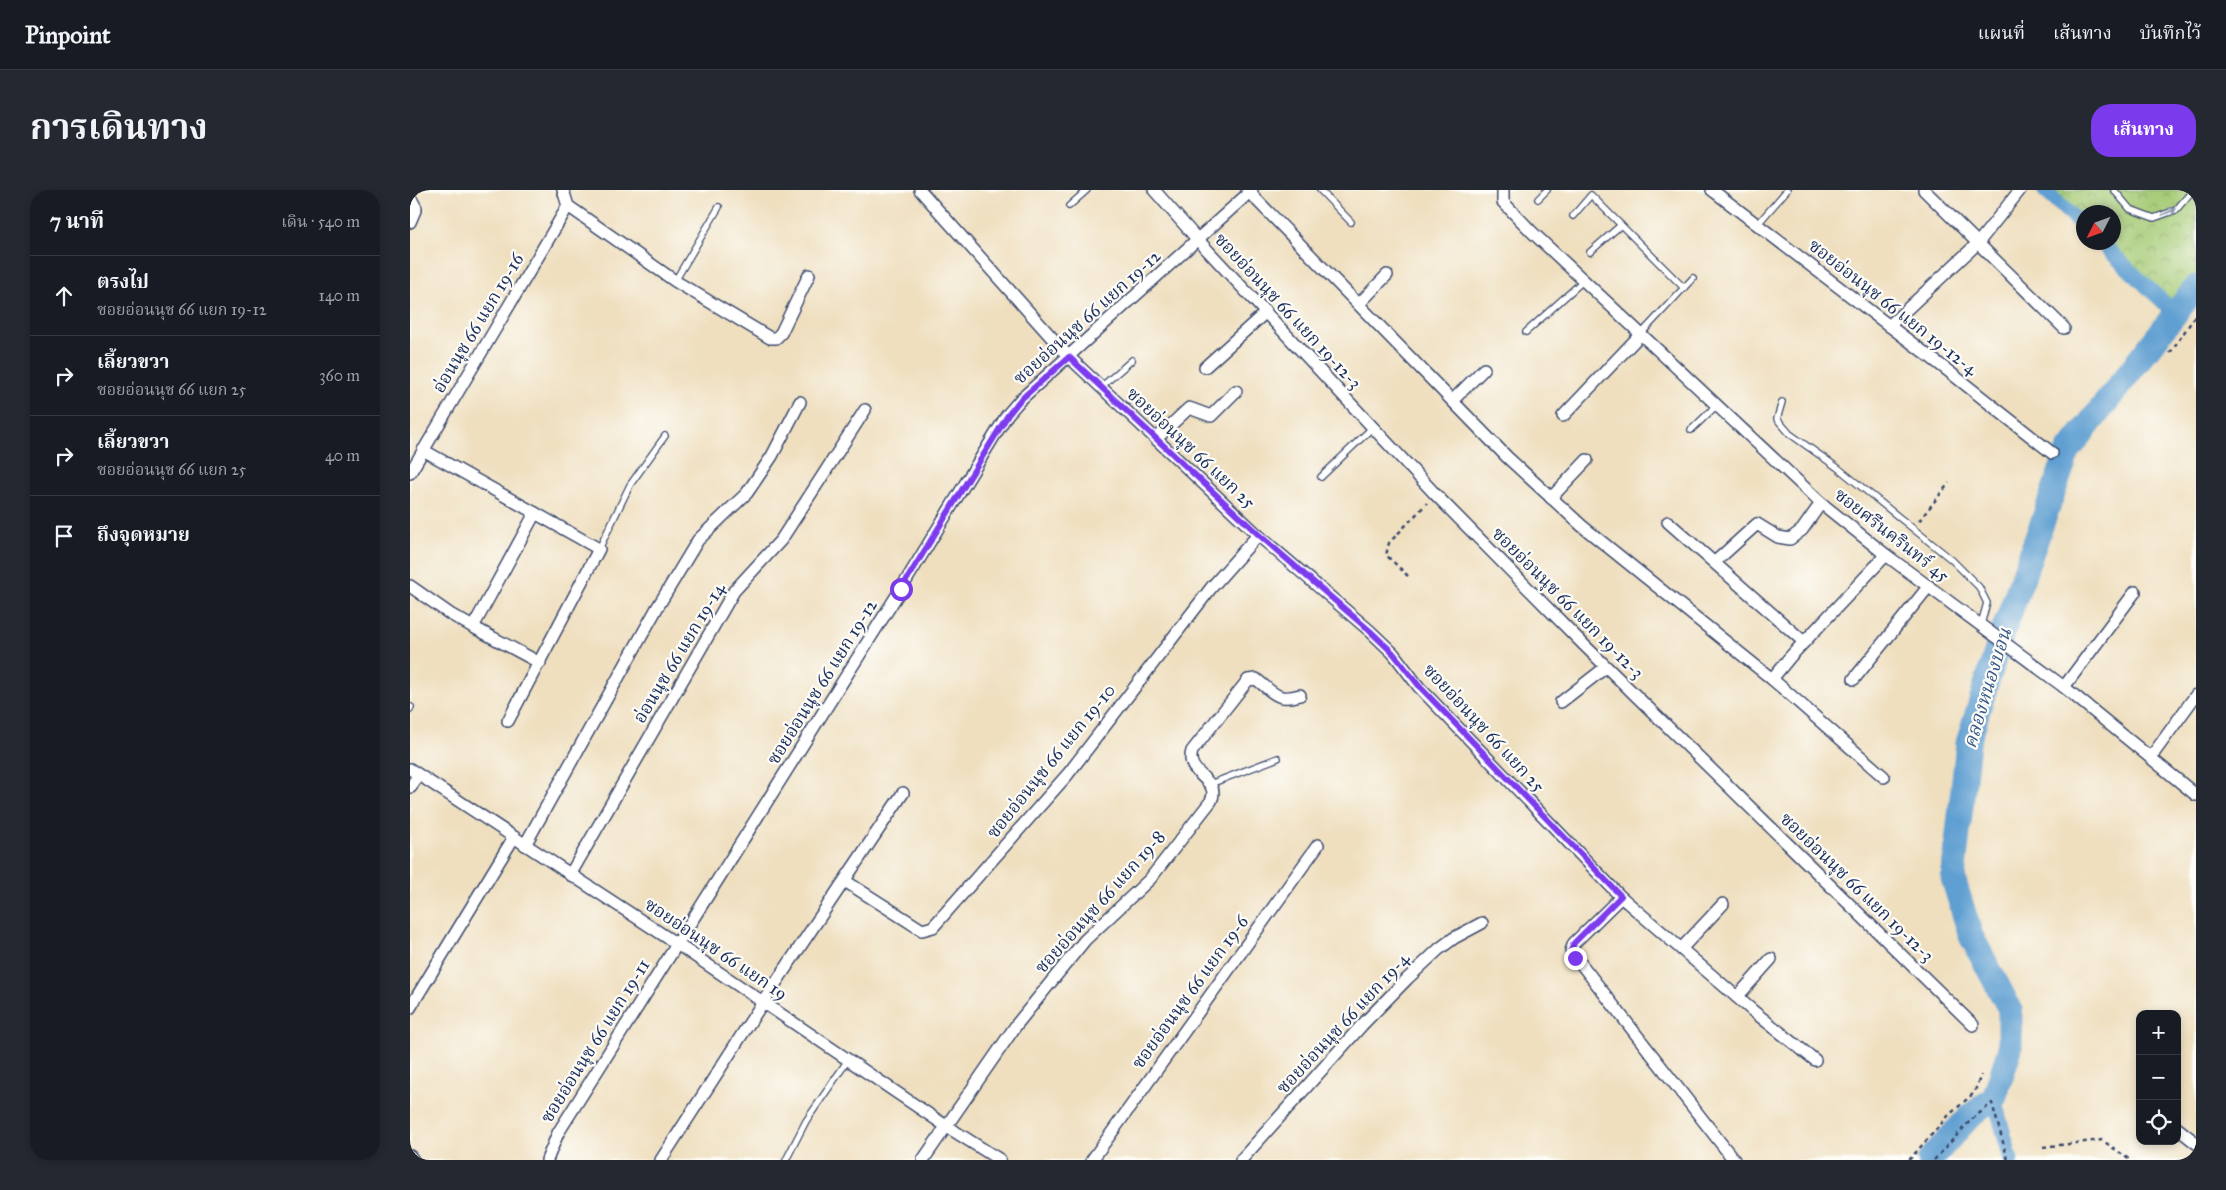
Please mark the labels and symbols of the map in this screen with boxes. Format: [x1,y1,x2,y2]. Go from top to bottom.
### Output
north arrow [2076,205,2121,250]
one-way arrow [2161,207,2176,217]
street label: ซอยอ่อนนุช 66 แยก 19-12-3 [1209,228,1366,394]
street label: ซอยอ่อนนุช 66 แยก 19-12-4 [1804,234,1983,381]
street label: ซอยอ่อนนุช 66 แยก 19-12 [1009,245,1166,390]
street label: อ่อนนุช 66 แยก 19-16 [428,249,530,397]
street label: ซอยอ่อนนุช 66 แยก 25 [1121,383,1260,514]
street label: ซอยศรีนครินทร์ 45 [1830,483,1954,587]
street label: ซอยอ่อนนุช 66 แยก 19-12-3 [1487,523,1648,684]
street label: อ่อนนุช 66 แยก 19-14 [628,578,731,728]
route start [890,578,913,601]
street label: ซอยอ่อนนุช 66 แยก 19-12 [762,595,883,769]
water label: คลองหนองบอน [1958,625,2016,751]
street label: ซอยอ่อนนุช 66 แยก 25 [1418,659,1550,798]
street label: ซอยอ่อนนุช 66 แยก 19-10 [982,679,1121,843]
street label: ซอยอ่อนนุช 66 แยก 19-12-3 [1775,808,1939,967]
street label: ซอยอ่อนนุช 66 แยก 19-8 [1030,826,1171,979]
street label: ซอยอ่อนนุช 66 แยก 19 [640,893,792,1006]
street label: ซอยอ่อนนุช 66 แยก 19-6 [1127,910,1254,1074]
street label: ซอยอ่อนนุช 66 แยก 19-4 [1272,947,1415,1099]
route end [1564,947,1587,970]
street label: ซอยอ่อนนุช 66 แยก 19-11 [536,955,655,1128]

